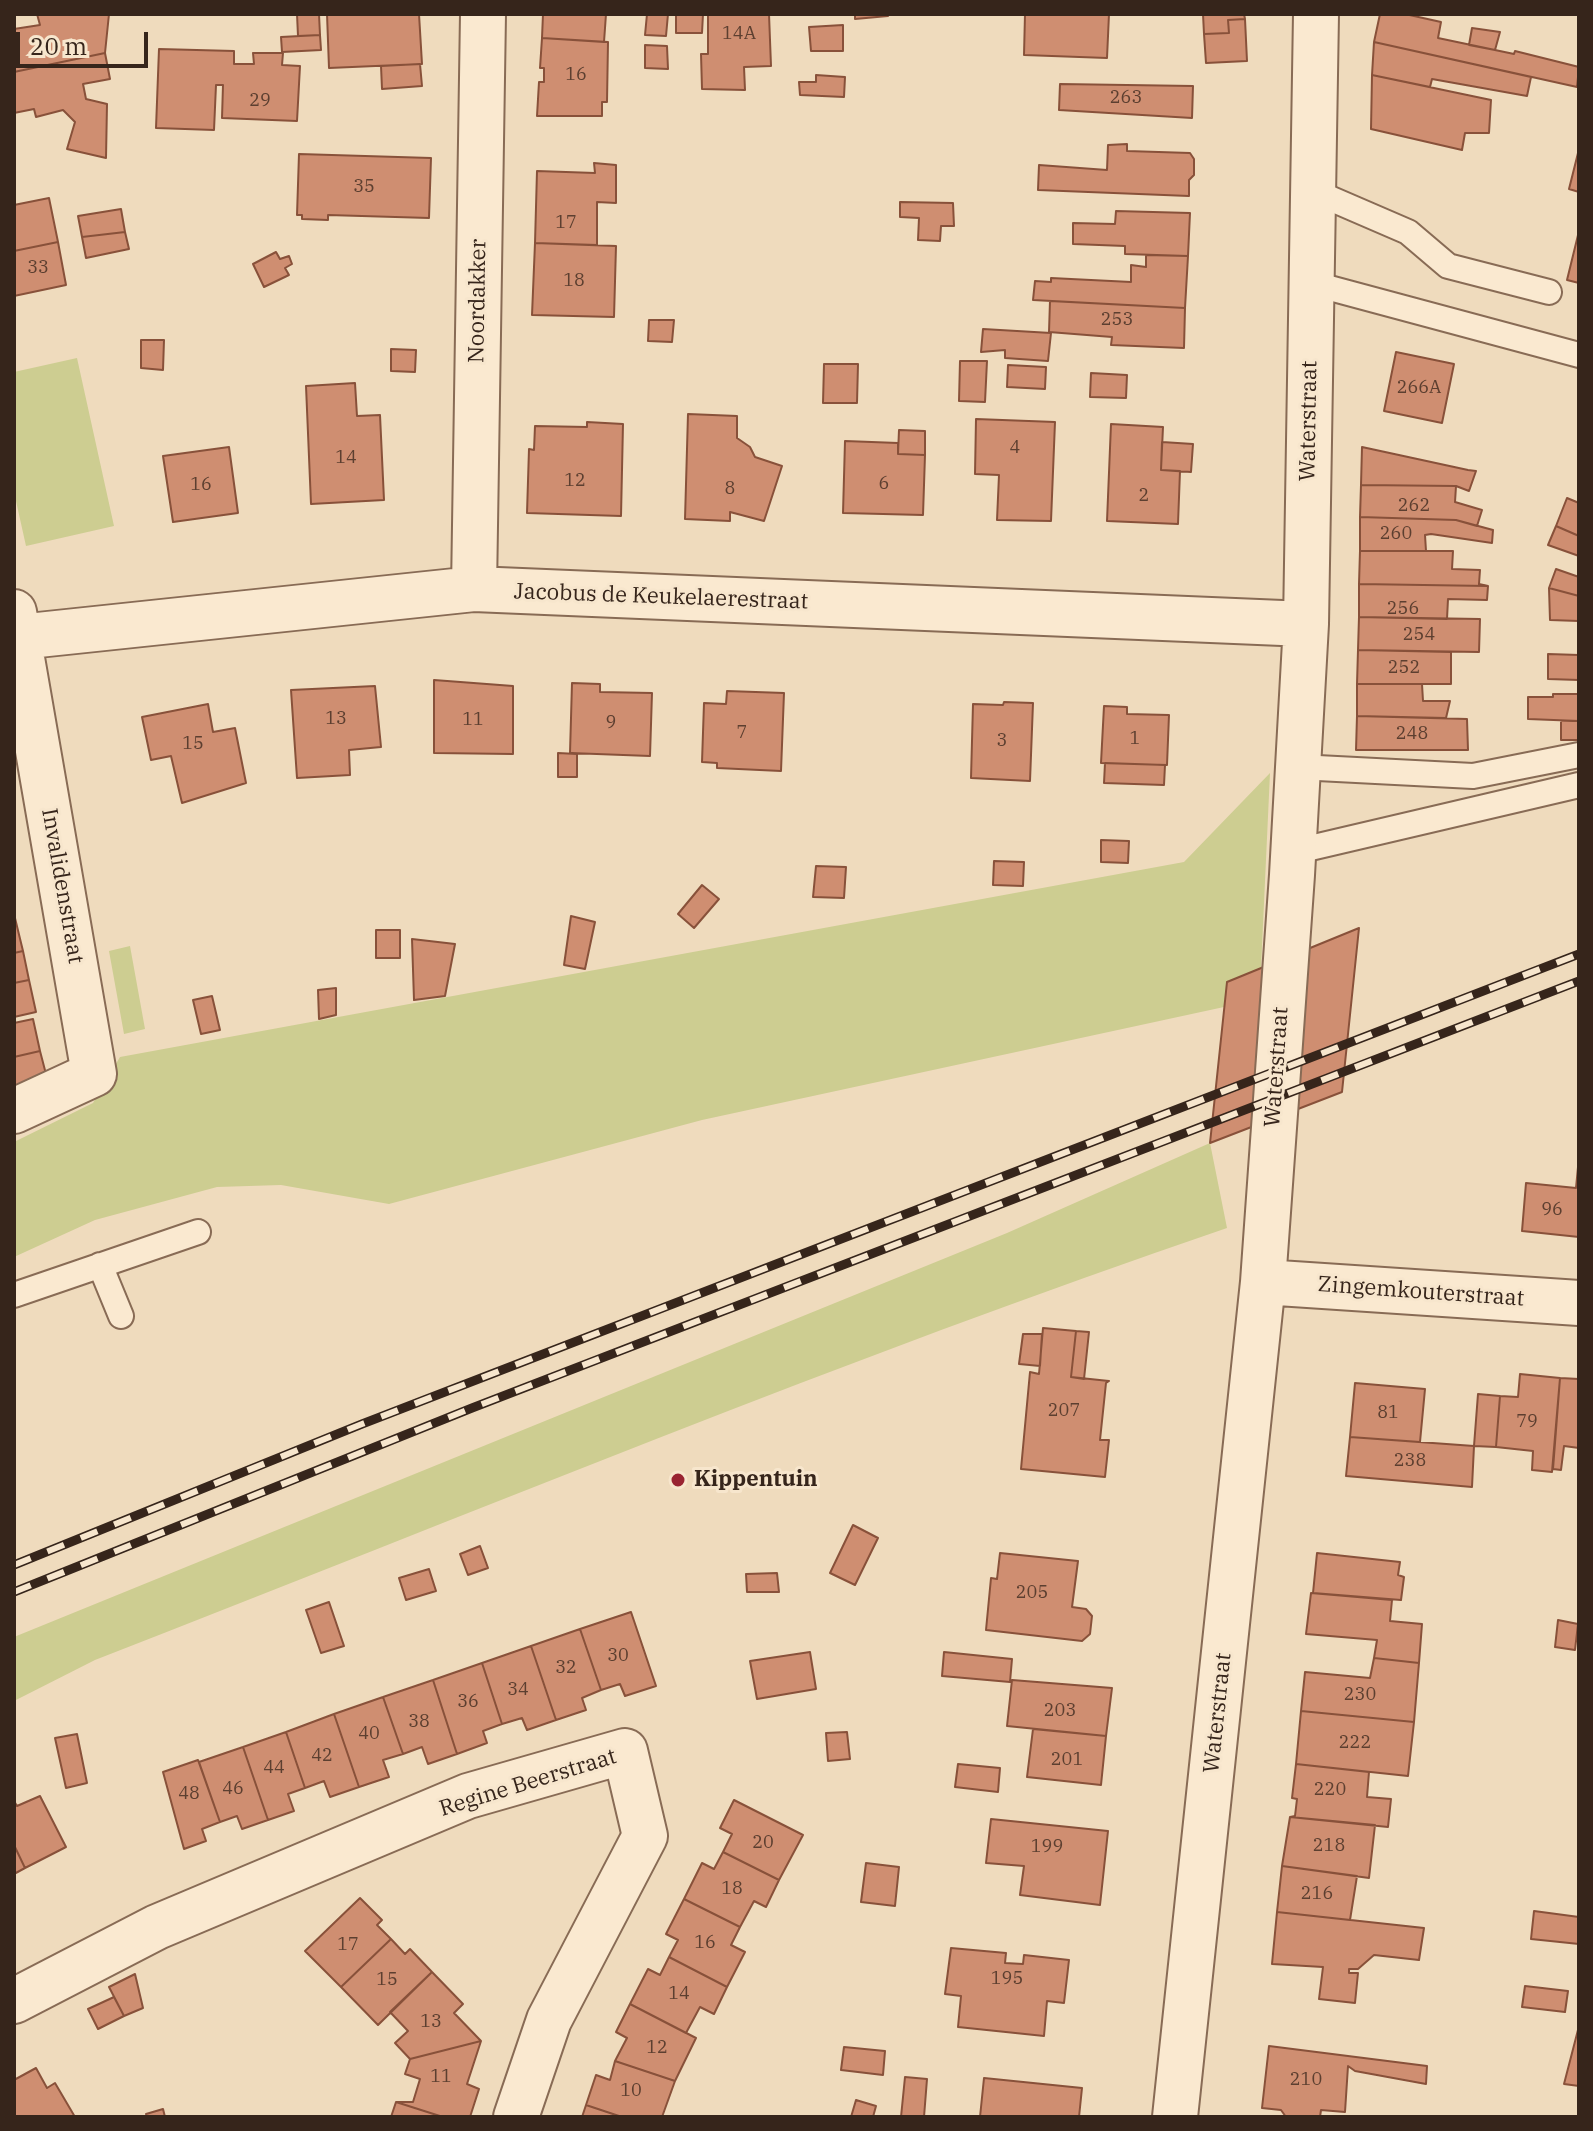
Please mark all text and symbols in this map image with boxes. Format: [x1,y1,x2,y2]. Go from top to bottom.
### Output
scale bar [20,16,152,66]
house number: 14A [722,23,756,45]
text: 20 m [30,30,87,62]
house number: 16 [565,64,587,86]
house number: 263 [1110,87,1142,109]
house number: 29 [249,90,271,112]
house number: 35 [353,176,375,198]
house number: 17 [555,212,577,234]
street label: Noordakker [464,239,492,363]
house number: 33 [27,257,49,279]
house number: 18 [563,270,585,292]
house number: 253 [1101,309,1133,331]
street label: Waterstraat [1295,360,1323,482]
house number: 266A [1397,377,1441,399]
house number: 4 [1010,437,1020,459]
house number: 14 [335,447,357,469]
house number: 12 [564,470,586,492]
house number: 6 [879,473,889,495]
house number: 16 [190,474,212,496]
house number: 8 [725,478,735,500]
house number: 2 [1139,485,1149,507]
house number: 262 [1398,495,1430,517]
house number: 260 [1380,523,1412,545]
street label: Jacobus de Keukelaerestraat [513,579,809,615]
house number: 256 [1387,598,1419,620]
house number: 254 [1403,624,1435,646]
house number: 252 [1388,657,1420,679]
house number: 13 [325,708,347,730]
house number: 11 [462,709,484,731]
house number: 9 [606,712,616,734]
house number: 7 [737,722,747,744]
house number: 248 [1396,723,1428,745]
house number: 1 [1130,728,1140,750]
house number: 3 [997,730,1007,752]
house number: 15 [182,733,204,755]
street label: Invalidenstraat [35,806,89,966]
street label: Waterstraat [1260,1006,1294,1128]
house number: 96 [1541,1199,1563,1221]
street label: Zingemkouterstraat [1317,1272,1525,1312]
house number: 207 [1048,1400,1080,1422]
house number: 81 [1377,1402,1399,1424]
house number: 79 [1516,1411,1538,1433]
house number: 238 [1394,1450,1426,1472]
place label: Kippentuin [694,1467,818,1493]
marker: Kippentuin [669,1471,687,1489]
house number: 205 [1016,1582,1048,1604]
house number: 30 [607,1645,629,1667]
street label: Waterstraat [1199,1652,1237,1774]
house number: 32 [555,1657,577,1679]
house number: 34 [507,1679,529,1701]
house number: 230 [1344,1684,1376,1706]
house number: 36 [457,1691,479,1713]
house number: 203 [1044,1700,1076,1722]
house number: 38 [408,1711,430,1733]
house number: 40 [358,1723,380,1745]
house number: 222 [1339,1732,1371,1754]
street label: Regine Beerstraat [436,1744,620,1822]
house number: 42 [311,1745,333,1767]
house number: 201 [1051,1749,1083,1771]
house number: 44 [263,1757,285,1779]
house number: 46 [222,1778,244,1800]
house number: 220 [1314,1779,1346,1801]
house number: 48 [178,1783,200,1805]
house number: 20 [752,1832,774,1854]
house number: 218 [1313,1835,1345,1857]
house number: 199 [1031,1836,1063,1858]
house number: 18 [721,1878,743,1900]
house number: 216 [1301,1883,1333,1905]
house number: 16 [694,1932,716,1954]
house number: 17 [337,1934,359,1956]
house number: 195 [991,1968,1023,1990]
house number: 15 [376,1969,398,1991]
house number: 14 [668,1983,690,2005]
house number: 13 [420,2011,442,2033]
house number: 12 [646,2037,668,2059]
house number: 11 [430,2066,452,2088]
house number: 210 [1290,2069,1322,2091]
house number: 10 [620,2080,642,2102]

